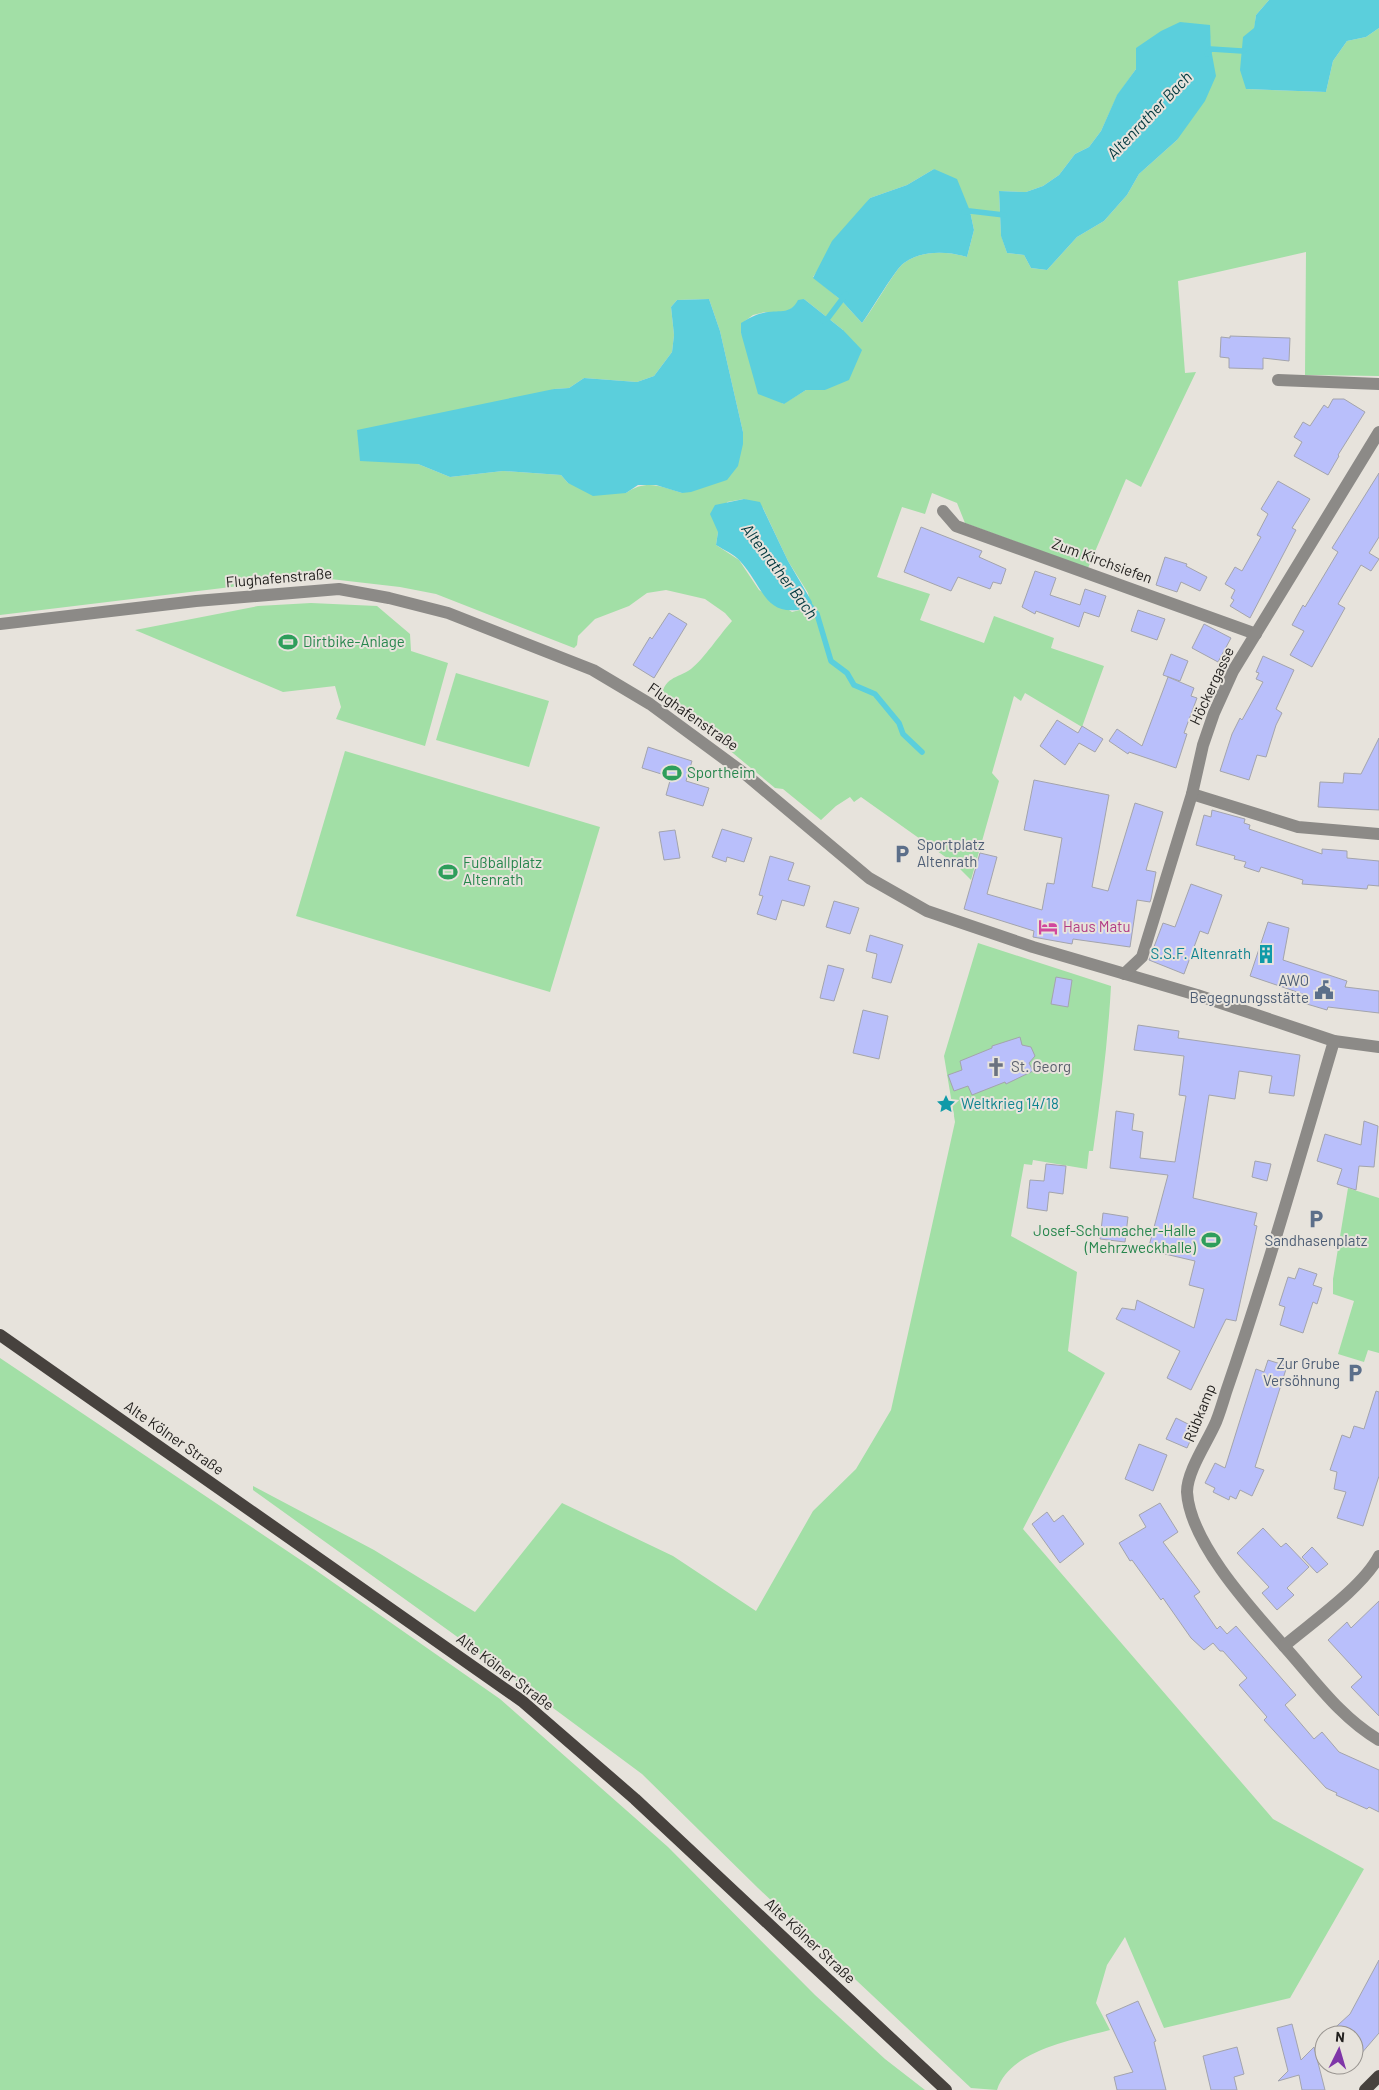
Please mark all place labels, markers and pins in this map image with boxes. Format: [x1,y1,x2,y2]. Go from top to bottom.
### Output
sports icon: Dirtbike-Anlage [277,631,299,653]
place label: Dirtbike-Anlage [303,632,405,650]
sports icon: Sportheim [661,762,683,784]
place label: Sportheim [687,763,755,781]
place label: Sportplatz Altenrath [917,835,985,870]
parking icon: Sportplatz Altenrath [891,843,913,865]
place label: Fußballplatz Altenrath [463,853,542,888]
sports icon: Fußballplatz Altenrath [437,861,459,883]
hotel icon: Haus Matu [1037,916,1059,938]
place label: Haus Matu [1063,917,1131,935]
building icon: S.S.F. Altenrath [1255,943,1277,965]
place label: S.S.F. Altenrath [1150,944,1251,962]
place label: AWO Begegnungsstätte [1189,971,1309,1006]
public building icon: AWO Begegnungsstätte [1313,979,1335,1001]
church icon: St. Georg [985,1056,1007,1078]
place label: St. Georg [1011,1057,1071,1075]
place icon: Weltkrieg 14/18 [935,1093,957,1115]
place label: Weltkrieg 14/18 [961,1094,1059,1112]
parking icon: Sandhasenplatz [1305,1208,1327,1230]
place label: Josef-Schumacher-Halle (Mehrzweckhalle) [1033,1221,1196,1256]
sports icon: Josef-Schumacher-Halle (Mehrzweckhalle) [1200,1229,1222,1251]
place label: Sandhasenplatz [1264,1231,1368,1249]
place label: Zur Grube Versöhnung [1263,1354,1340,1389]
parking icon: Zur Grube Versöhnung [1344,1362,1366,1384]

